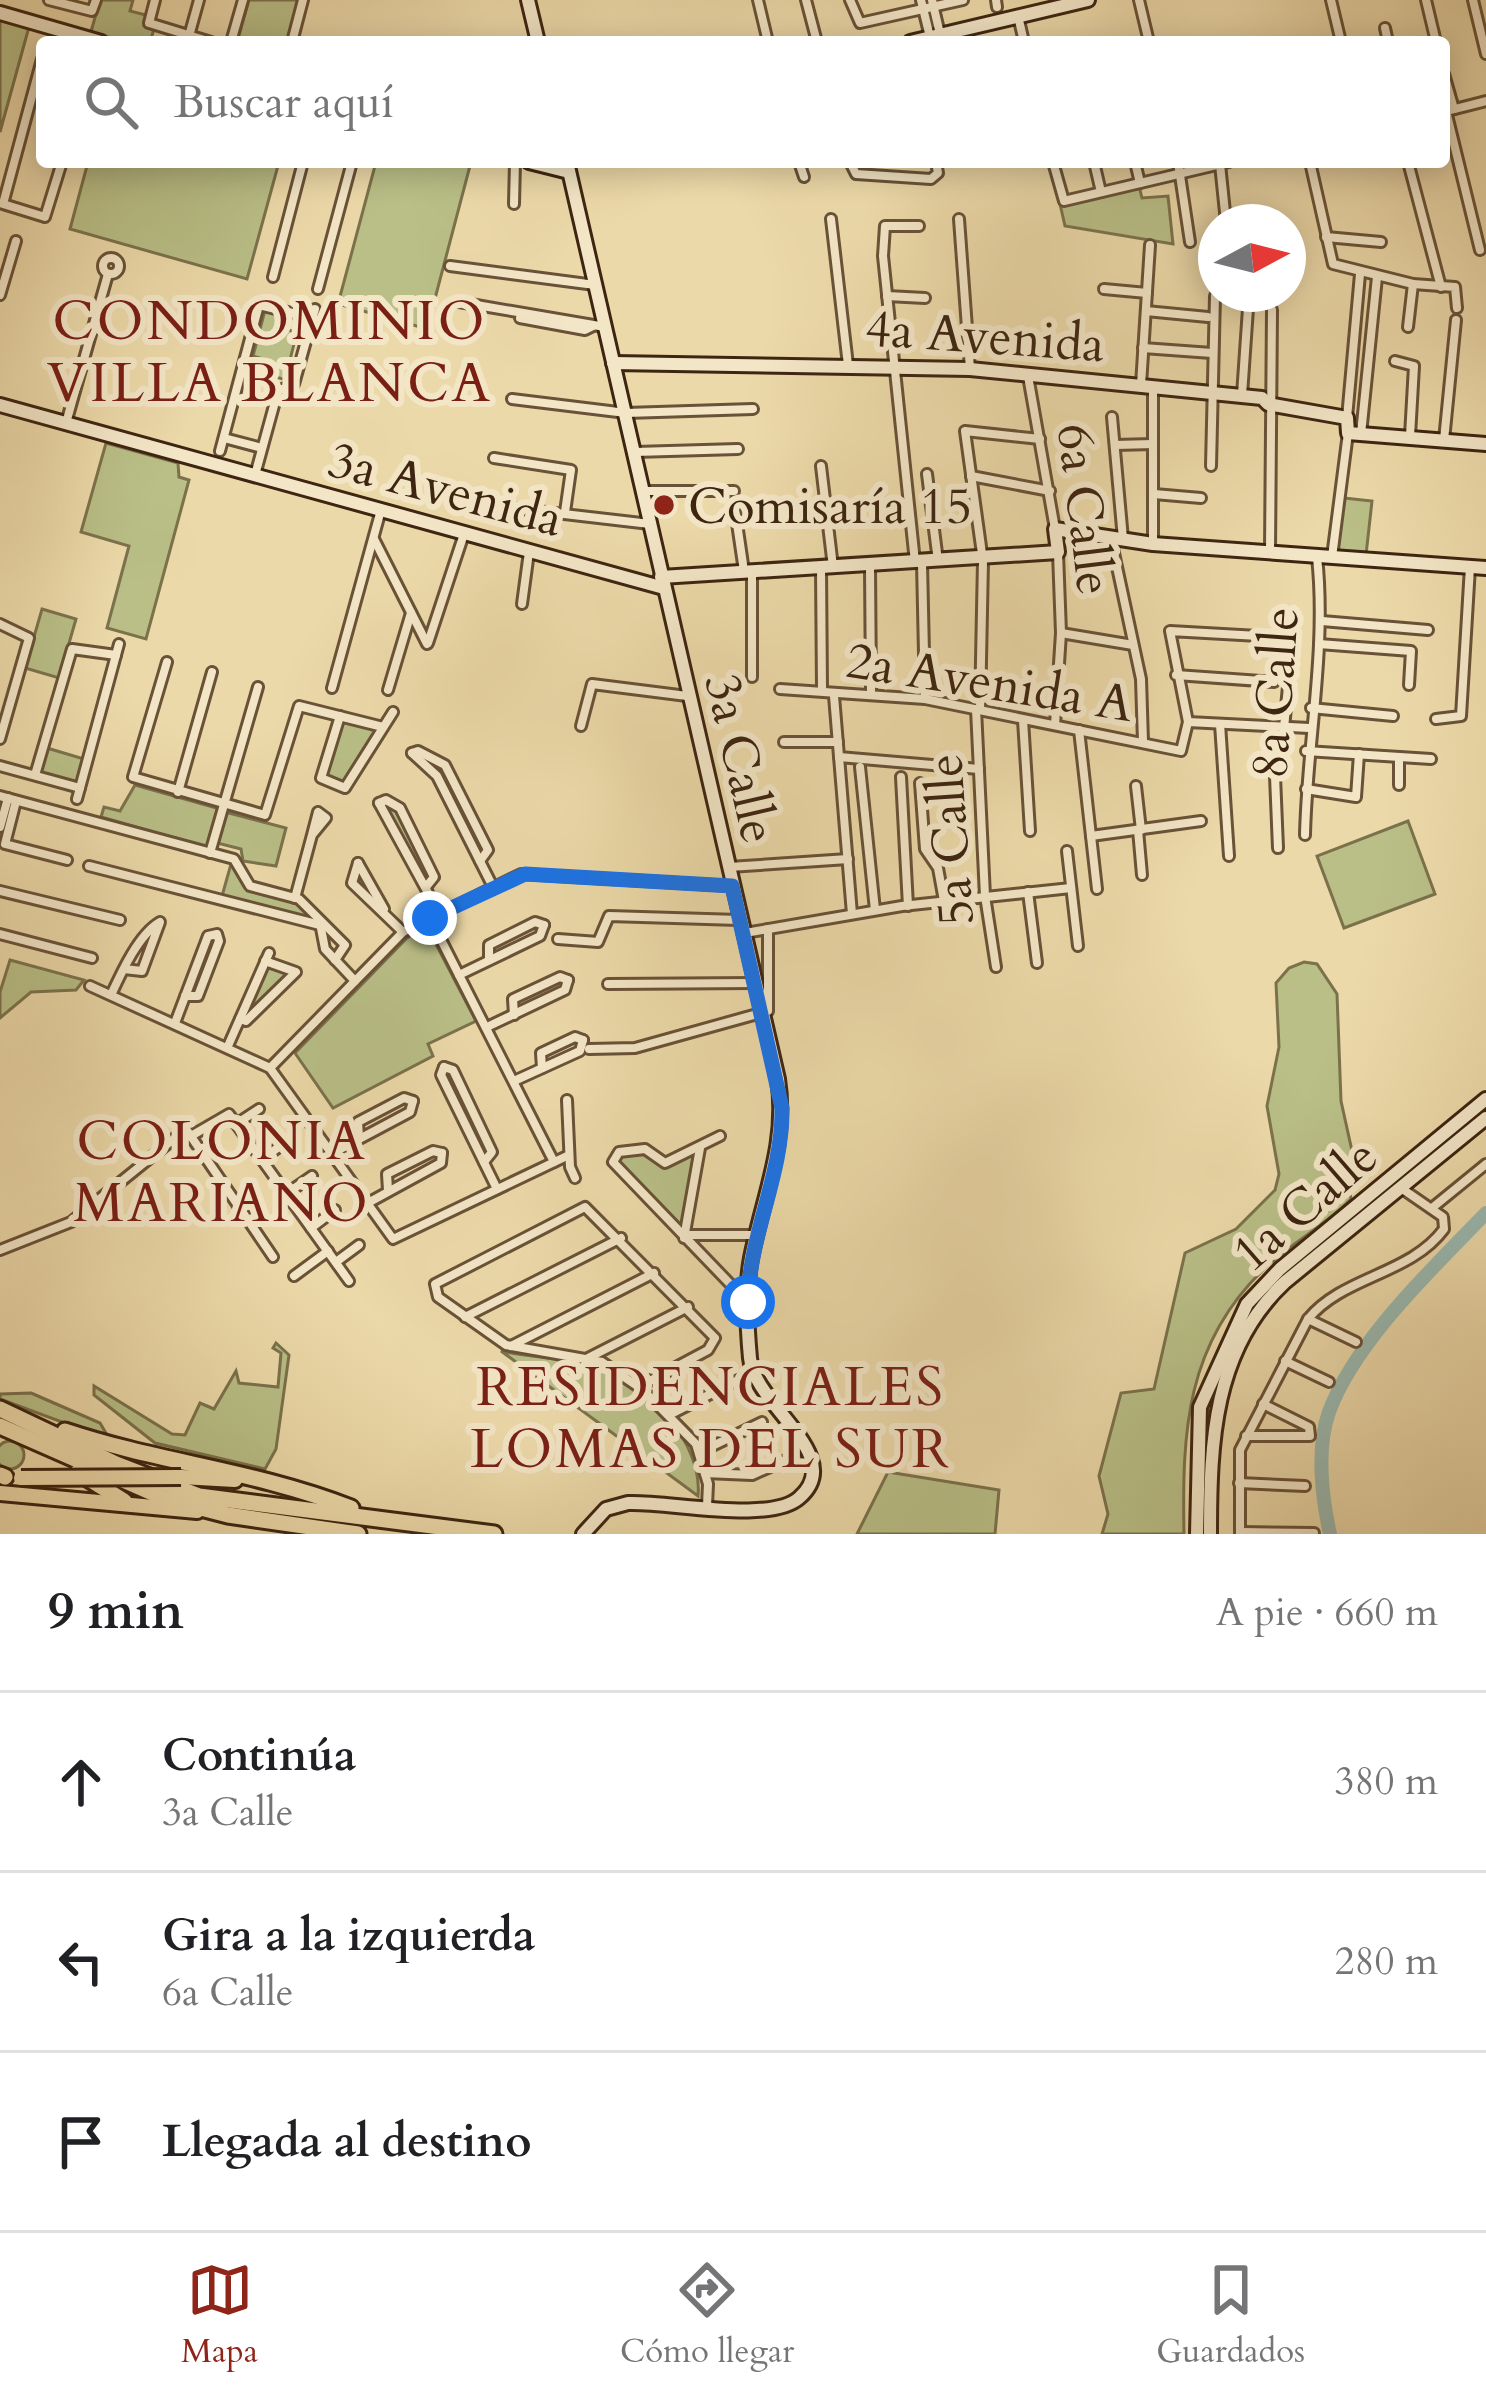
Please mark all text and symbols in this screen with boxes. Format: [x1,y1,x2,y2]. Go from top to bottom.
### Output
search box [36,36,1450,168]
icon: search [78,69,144,135]
text: Buscar aquí [174,72,394,133]
north arrow [1198,204,1306,312]
district label: CONDOMINIO VILLA BLANCA [47,286,493,421]
street label: 4a Avenida [863,294,1107,380]
street label: 6a Calle [1039,420,1129,599]
street label: 3a Avenida [321,425,570,555]
place label: Comisaría 15 [688,472,972,542]
marker: Comisaría 15 [651,492,677,518]
street label: 8a Calle [1235,605,1317,781]
street label: 2a Avenida A [841,626,1139,740]
street label: 3a Calle [687,667,794,850]
street label: 5a Calle [910,752,992,928]
route end [403,891,457,945]
district label: COLONIA MARIANO [73,1106,371,1241]
street label: 1a Calle [1217,1123,1393,1288]
route start [721,1275,775,1329]
district label: RESIDENCIALES LOMAS DEL SUR [470,1352,952,1487]
text: 9 min [48,1577,184,1647]
text: A pie · 660 m [1216,1586,1438,1639]
text: Continúa [162,1725,356,1786]
icon: ahead [48,1749,114,1815]
text: 380 m [1335,1755,1438,1808]
text: 3a Calle [162,1786,294,1839]
text: Gira a la izquierda [162,1905,535,1966]
icon: left [48,1929,114,1995]
text: 280 m [1335,1935,1438,1988]
text: 6a Calle [162,1966,294,2019]
icon: arrive [48,2109,114,2175]
text: Llegada al destino [162,2111,532,2172]
tab: Mapa [181,2257,258,2374]
tab: Cómo llegar [620,2257,794,2374]
tab: Guardados [1156,2257,1305,2374]

